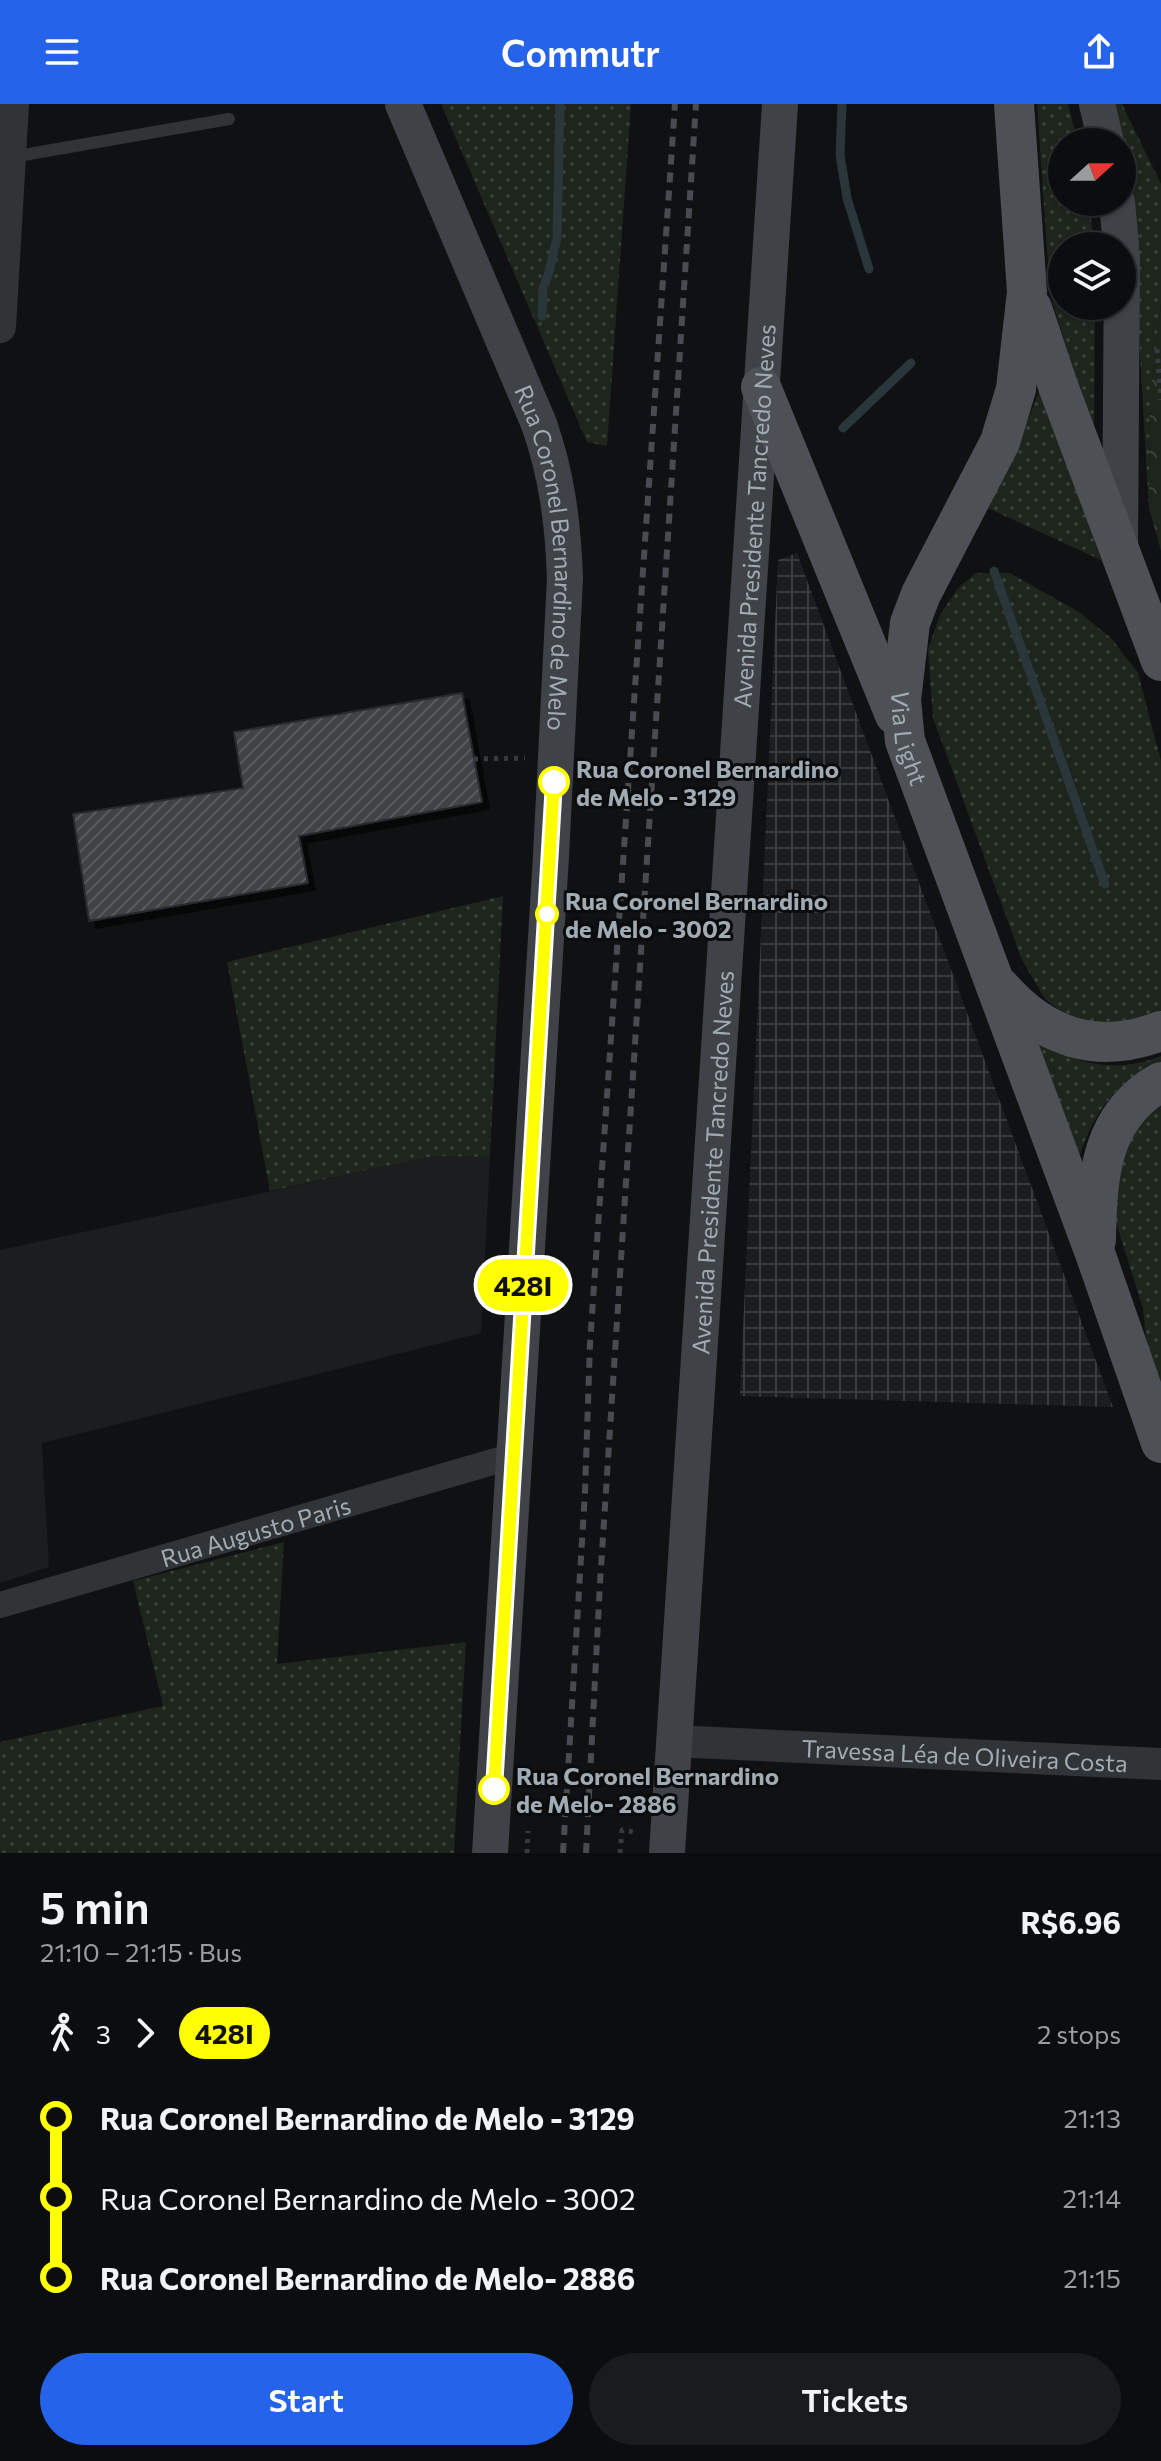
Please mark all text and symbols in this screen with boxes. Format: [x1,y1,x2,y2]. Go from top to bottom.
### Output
icon: menu [40,30,84,74]
text: Commutr [501,30,660,74]
icon: share [1077,30,1121,74]
north arrow [1048,128,1136,216]
map controls [1048,128,1136,320]
button: layers [1048,232,1136,320]
street label: Avenida Presidente Tancredo Neves [727,323,780,709]
street label: Rua Coronel Bernardino de Melo [509,380,580,732]
street label: Via Light [886,689,935,789]
place label: Rua Coronel Bernardino de Melo - 3129 [576,754,839,811]
marker: Rua Coronel Bernardino de Melo - 3129 [539,767,569,797]
place label: Rua Coronel Bernardino de Melo - 3002 [565,886,828,943]
marker: Rua Coronel Bernardino de Melo - 3002 [536,903,558,925]
street label: Avenida Presidente Tancredo Neves [685,970,738,1355]
line badge: 428I [467,1259,579,1311]
text: 428I [494,1268,552,1302]
street label: Rua Augusto Paris [157,1489,354,1572]
street label: Travessa Léa de Oliveira Costa [801,1733,1128,1777]
place label: Rua Coronel Bernardino de Melo- 2886 [516,1761,779,1818]
marker: Rua Coronel Bernardino de Melo- 2886 [479,1774,509,1804]
text: 5 min [40,1879,150,1933]
text: R$6.96 [1020,1903,1121,1940]
text: 21:10 – 21:15 · Bus [40,1936,242,1967]
icon: walk [40,2011,84,2055]
icon: forward [123,2011,167,2055]
text: 428I [195,2016,254,2050]
text: 3 [96,2018,111,2049]
text: 2 stops [1037,2018,1121,2049]
text: Rua Coronel Bernardino de Melo - 3129 [100,2099,635,2136]
text: 21:13 [1063,2102,1121,2133]
text: Rua Coronel Bernardino de Melo - 3002 [100,2179,636,2216]
text: 21:14 [1063,2182,1121,2213]
text: Rua Coronel Bernardino de Melo- 2886 [100,2259,635,2296]
text: 21:15 [1063,2262,1121,2293]
button: Start [40,2353,573,2445]
button: Tickets [589,2353,1121,2445]

